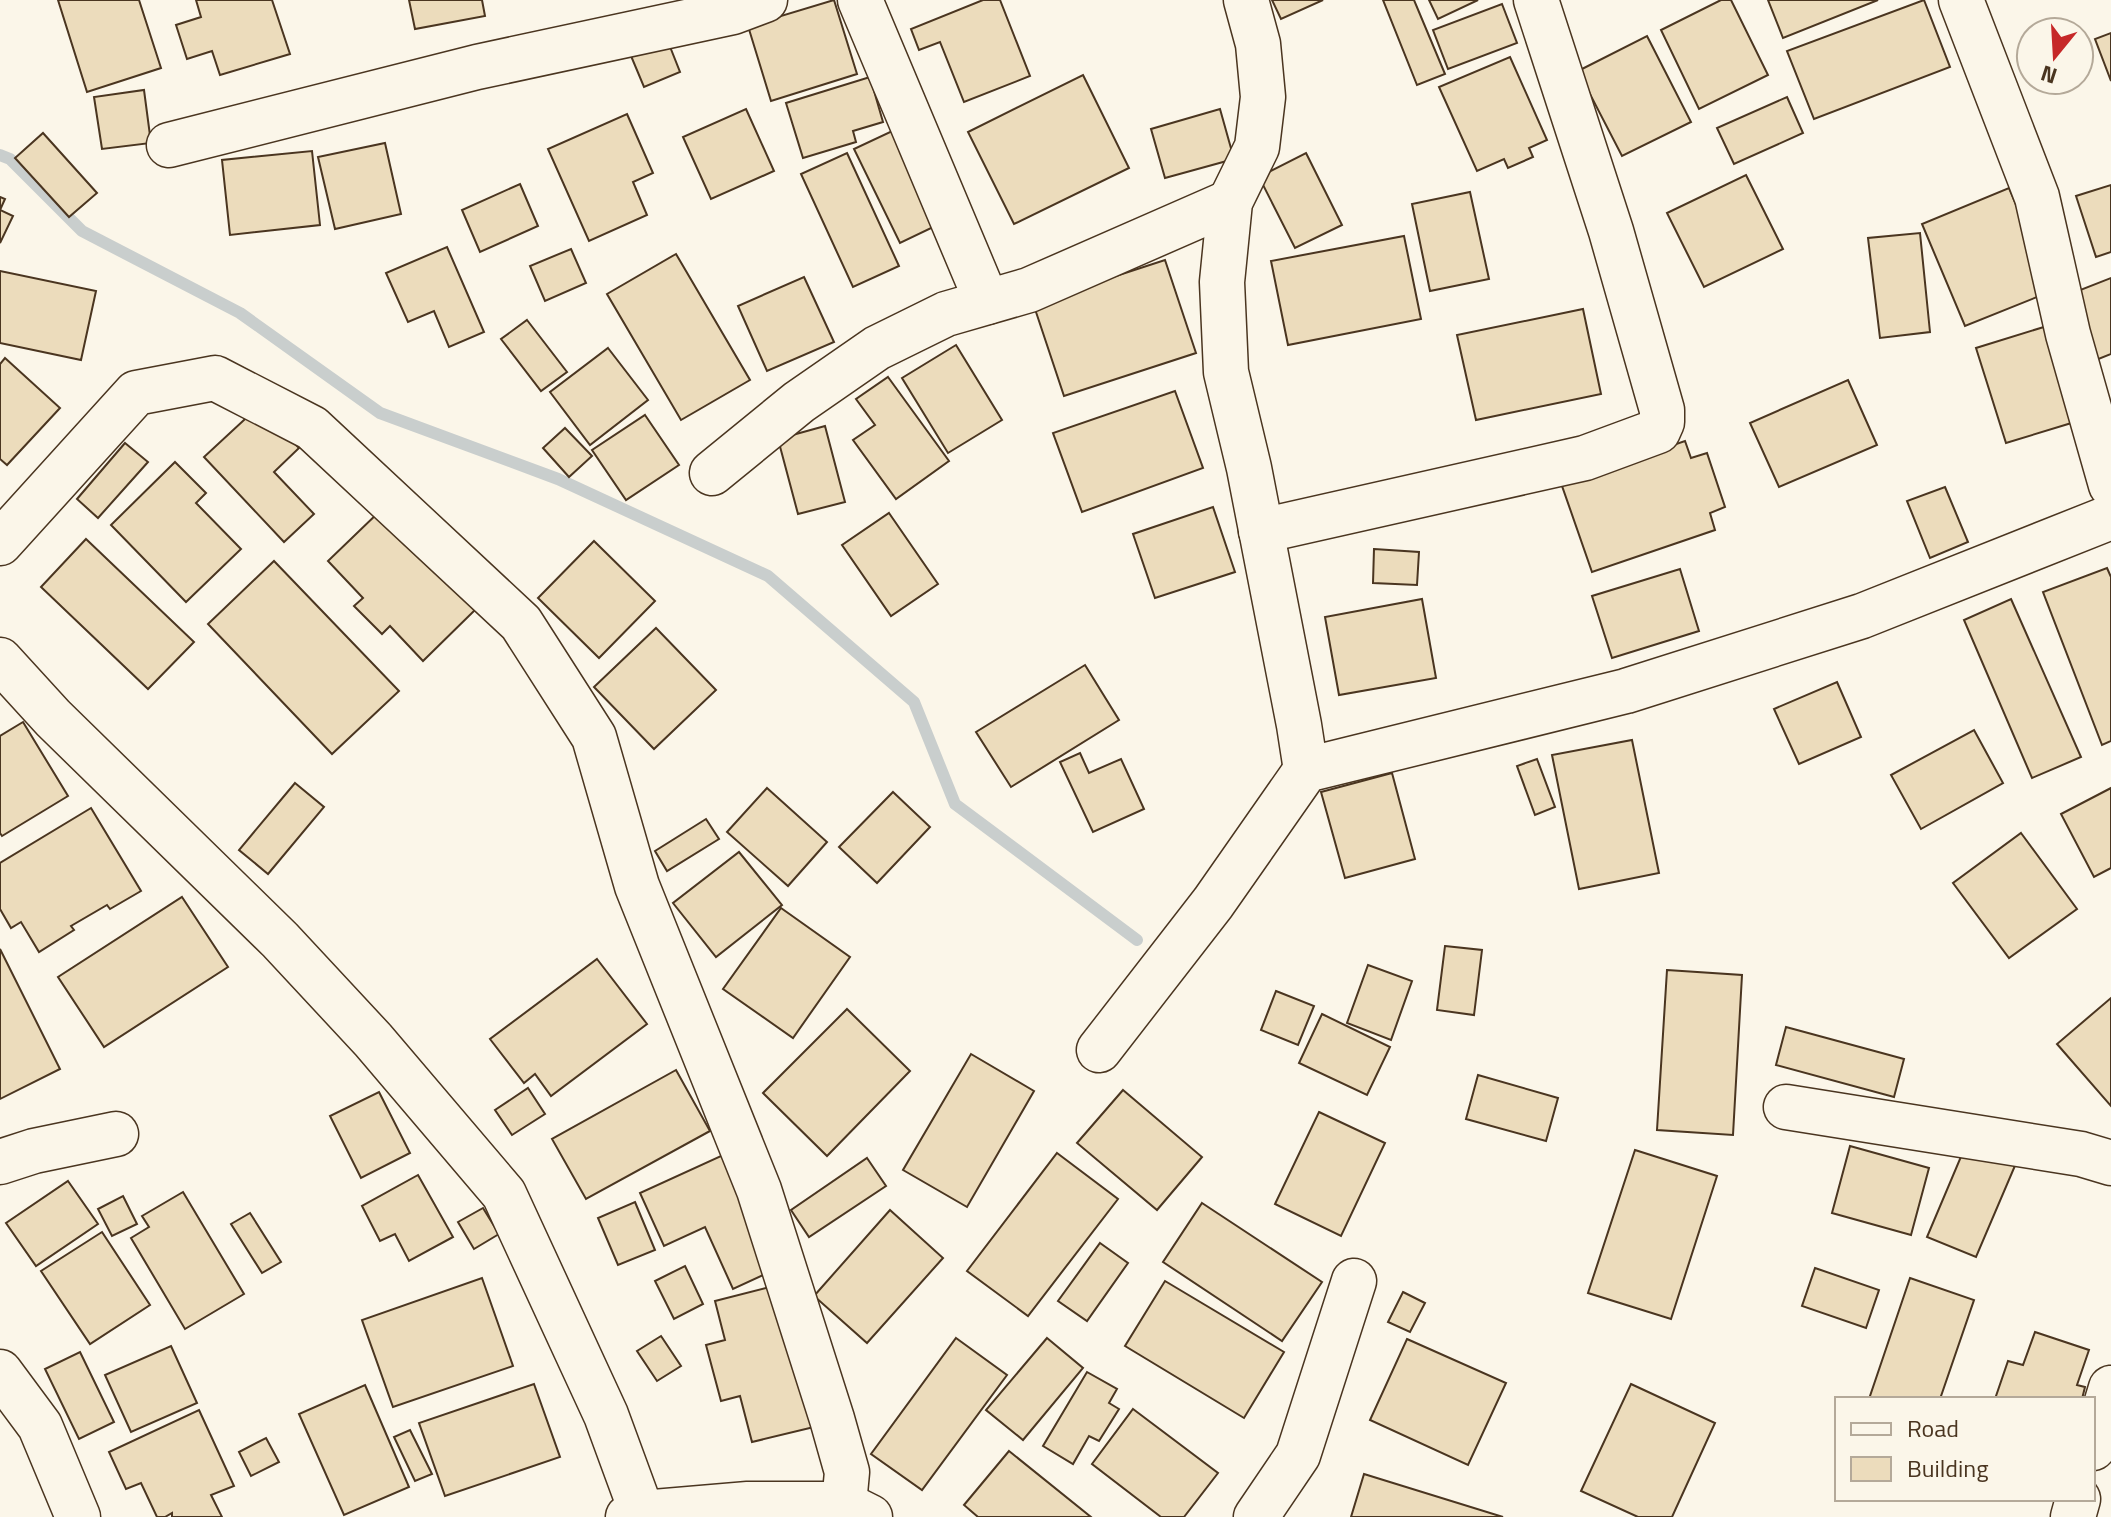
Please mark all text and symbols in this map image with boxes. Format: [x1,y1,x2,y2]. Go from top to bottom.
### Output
north arrow [2015,16,2095,96]
text: N [2036,56,2061,94]
legend [1835,1397,2095,1501]
text: Road [1907,1410,1959,1446]
text: Building [1907,1450,1989,1486]

